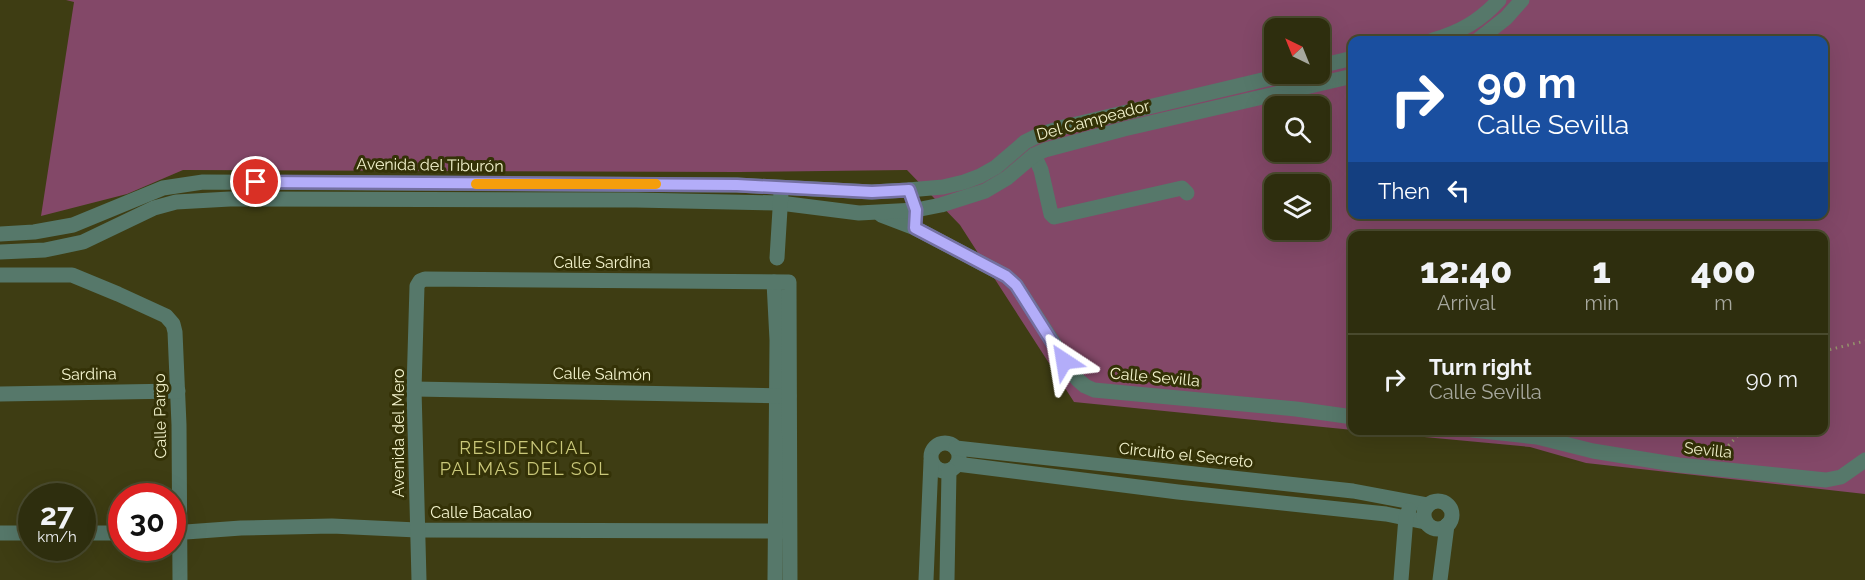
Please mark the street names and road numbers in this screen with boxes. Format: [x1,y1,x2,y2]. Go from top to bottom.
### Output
street label: Del Campeador [1034,96,1152,144]
street label: Avenida del Tiburón [356,154,504,176]
street label: Calle Sardina [553,253,651,272]
street label: Sardina [61,364,117,384]
street label: Calle Salmón [553,364,651,384]
street label: Calle Sevilla [1109,364,1201,390]
street label: Avenida del Mero [389,369,408,497]
street label: Calle Pargo [150,373,170,459]
street label: Circuito el Secreto [1118,438,1254,472]
street label: Sevilla [1683,438,1733,462]
street label: Calle Bacalao [430,503,532,522]

